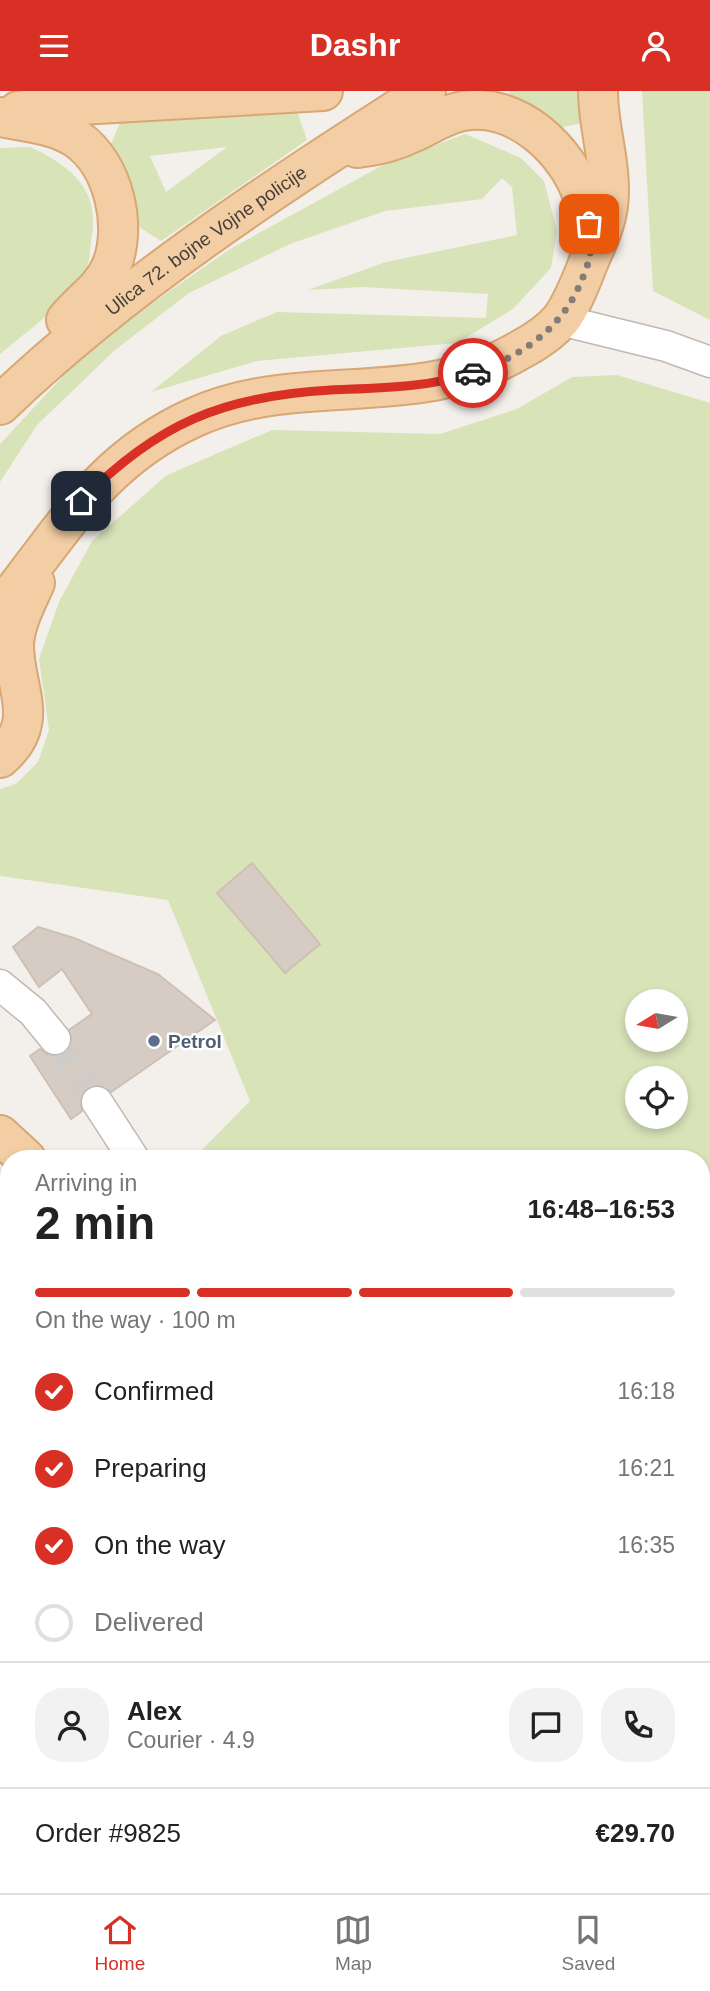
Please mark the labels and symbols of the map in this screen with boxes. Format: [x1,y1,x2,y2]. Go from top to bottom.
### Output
street label: Ulica 72. bojne Vojne policije [101,161,310,319]
pin [559,194,619,254]
courier [438,338,508,408]
pin [51,471,111,531]
north arrow [625,989,688,1052]
place label: Petrol [168,1031,222,1052]
marker: Petrol [146,1033,162,1049]

